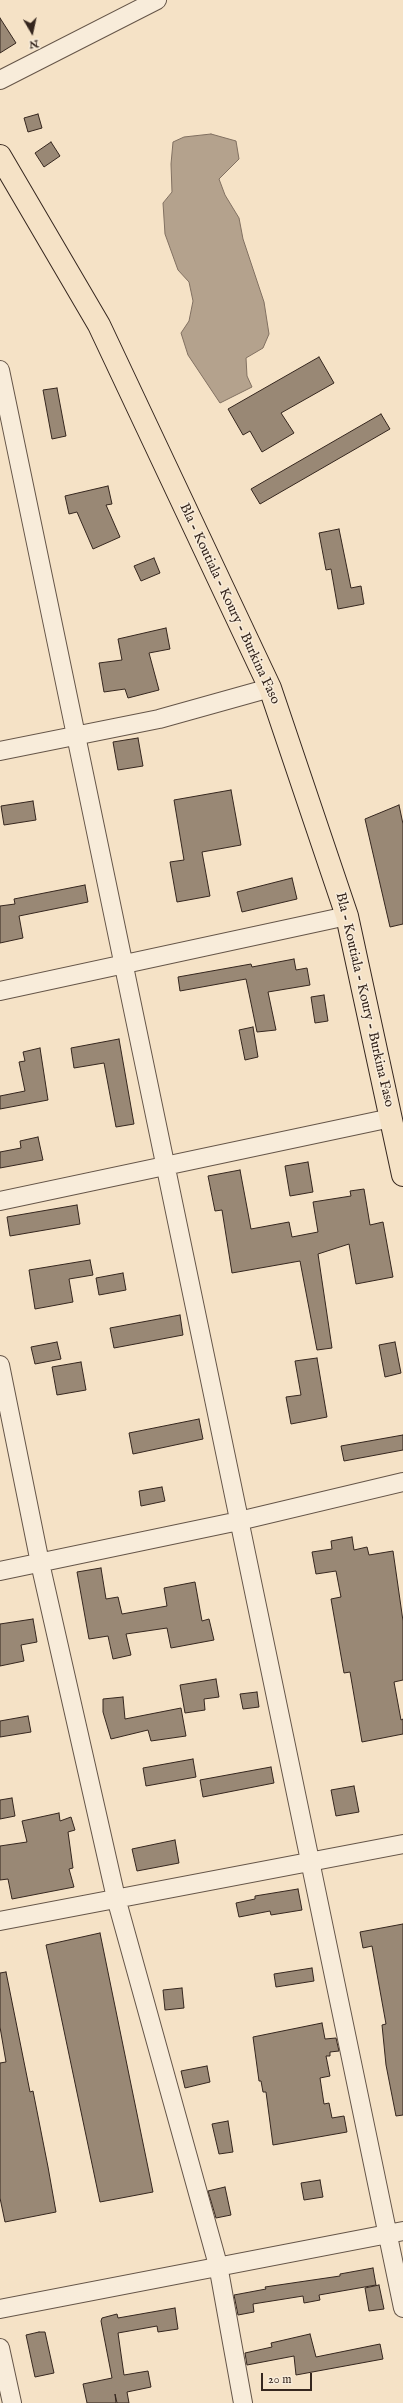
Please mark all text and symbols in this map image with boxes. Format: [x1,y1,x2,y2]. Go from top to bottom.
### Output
north arrow [12,12,52,52]
text: N [28,36,40,52]
street label: Bla - Koutiala - Koury - Burkina Faso [175,501,283,707]
street label: Bla - Koutiala - Koury - Burkina Faso [331,891,397,1109]
scale bar [263,2365,314,2391]
text: 20 m [268,2372,291,2387]

